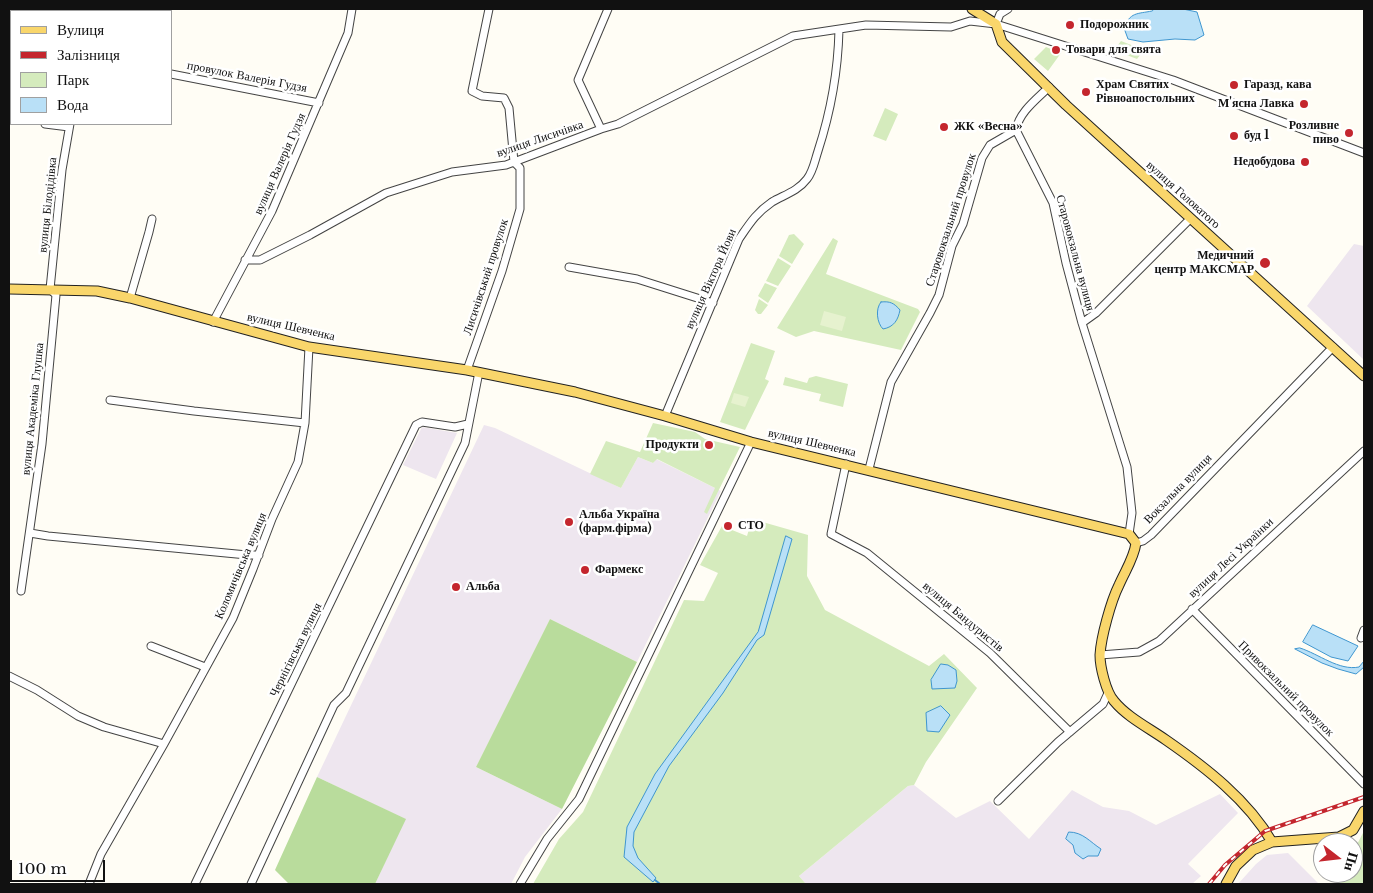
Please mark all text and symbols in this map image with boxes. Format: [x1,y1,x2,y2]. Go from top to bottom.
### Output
legend [10,10,172,125]
place label: Подорожник [1080,18,1149,32]
marker: Подорожник [1064,19,1076,31]
text: Вулиця [57,20,104,39]
place label: Товари для свята [1066,43,1161,57]
marker: Товари для свята [1050,44,1062,56]
text: Залізниця [57,45,120,64]
street label: провулок Валерія Гудзя [186,58,308,96]
text: Парк [57,70,89,89]
place label: Храм Святих Рівноапостольних [1096,78,1195,106]
place label: Гаразд, кава [1244,78,1311,92]
marker: Гаразд, кава [1228,79,1240,91]
marker: Храм Святих Рівноапостольних [1080,86,1092,98]
text: Вода [57,95,88,114]
place label: М'ясна Лавка [1218,97,1294,111]
marker: М'ясна Лавка [1298,98,1310,110]
street label: вулиця Валерія Гудзя [251,111,309,217]
street label: вулиця Лисичівка [495,117,585,161]
place label: Розливне пиво [1289,119,1339,147]
place label: ЖК «Весна» [954,120,1023,134]
marker: ЖК «Весна» [938,121,950,133]
marker: Розливне пиво [1343,127,1355,139]
place label: буд 1 [1244,129,1269,143]
marker: буд 1 [1228,130,1240,142]
street label: Старовокзальний провулок [923,152,979,288]
place label: Недобудова [1233,155,1295,169]
marker: Недобудова [1299,156,1311,168]
street label: вулиця Білодідівка [36,157,60,253]
street label: вулиця Головатого [1143,158,1223,232]
street label: Старовокзальна вулиця [1053,193,1097,313]
street label: Лисичівський провулок [460,217,512,337]
street label: вулиця Віктора Йови [682,227,740,331]
place label: Медичний центр МАКСМАР [1155,249,1254,277]
marker: Медичний центр МАКСМАР [1258,256,1272,270]
street label: вулиця Шевченка [246,310,336,344]
street label: вулиця Академіка Глушка [19,342,47,476]
street label: вулиця Шевченка [767,426,857,460]
place label: Продукти [646,438,699,452]
marker: Продукти [703,439,715,451]
street label: Вокзальна вулиця [1141,451,1215,527]
place label: Альба Україна (фарм.фірма) [579,508,660,536]
street label: Коломичівська вулиця [212,511,270,621]
street label: вулиця Лесі Українки [1186,515,1276,601]
marker: Альба Україна (фарм.фірма) [563,516,575,528]
place label: СТО [738,519,764,533]
marker: СТО [722,520,734,532]
place label: Фармекс [595,563,643,577]
marker: Фармекс [579,564,591,576]
street label: вулиця Бандуристів [920,579,1006,655]
place label: Альба [466,580,500,594]
marker: Альба [450,581,462,593]
street label: Чернігівська вулиця [267,601,325,699]
street label: Привокзальний провулок [1235,638,1337,740]
north arrow [1313,833,1363,883]
scale bar [12,850,108,882]
text: Пн [1340,850,1363,873]
text: 100 m [18,859,67,878]

